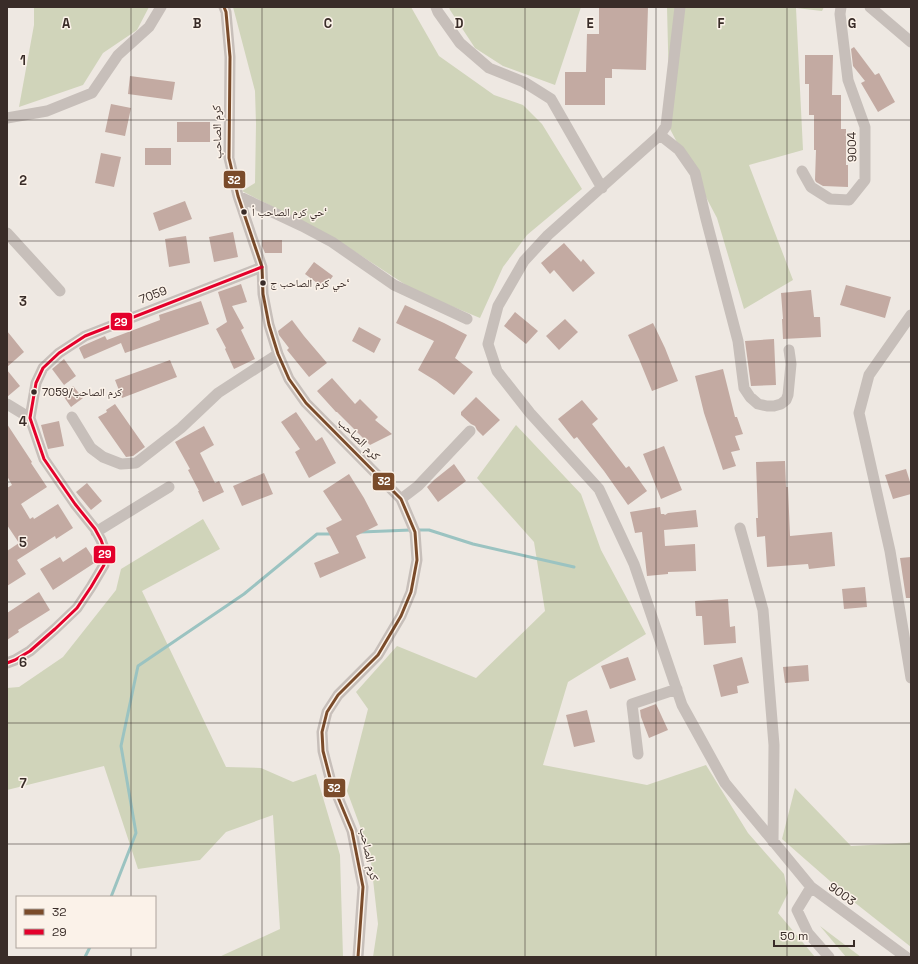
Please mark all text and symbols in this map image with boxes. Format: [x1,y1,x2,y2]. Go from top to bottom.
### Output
text: A [62,15,71,32]
text: B [193,15,202,32]
text: C [324,15,332,32]
text: D [455,15,464,32]
text: E [586,15,594,32]
text: F [718,15,725,32]
text: G [848,15,856,32]
text: 1 [20,52,26,69]
street label: كرم الصاحب [209,105,225,159]
street label: 9004 [844,131,860,162]
line badge: 32 [223,170,246,189]
text: 2 [19,172,27,189]
text: 32 [227,173,241,187]
place label: حي كرم الصاحب أ‘ [252,205,327,221]
marker: حي كرم الصاحب أ‘ [239,207,249,217]
place label: حي كرم الصاحب ج‘ [270,276,350,292]
marker: حي كرم الصاحب ج‘ [258,278,268,288]
street label: 7059 [137,282,169,308]
text: 3 [19,293,27,310]
line badge: 29 [110,312,133,331]
text: 29 [114,315,128,329]
place label: كرم الصاحب/7059 [42,385,122,399]
marker: كرم الصاحب/7059 [29,387,39,397]
text: 4 [19,413,27,430]
street label: كرم الصاحب [334,414,384,464]
line badge: 32 [372,472,395,491]
text: 32 [377,474,391,488]
text: 5 [19,534,27,551]
line badge: 29 [93,545,116,564]
text: 29 [98,547,112,561]
text: 6 [19,654,27,671]
text: 7 [19,775,27,792]
line badge: 32 [323,778,346,798]
text: 32 [327,781,341,795]
street label: كرم الصاحب [356,826,382,882]
street label: 9003 [825,879,859,909]
legend [16,896,156,948]
text: 32 [52,904,66,920]
scale bar [774,922,854,948]
text: 29 [52,924,67,940]
text: 50 m [780,928,808,944]

